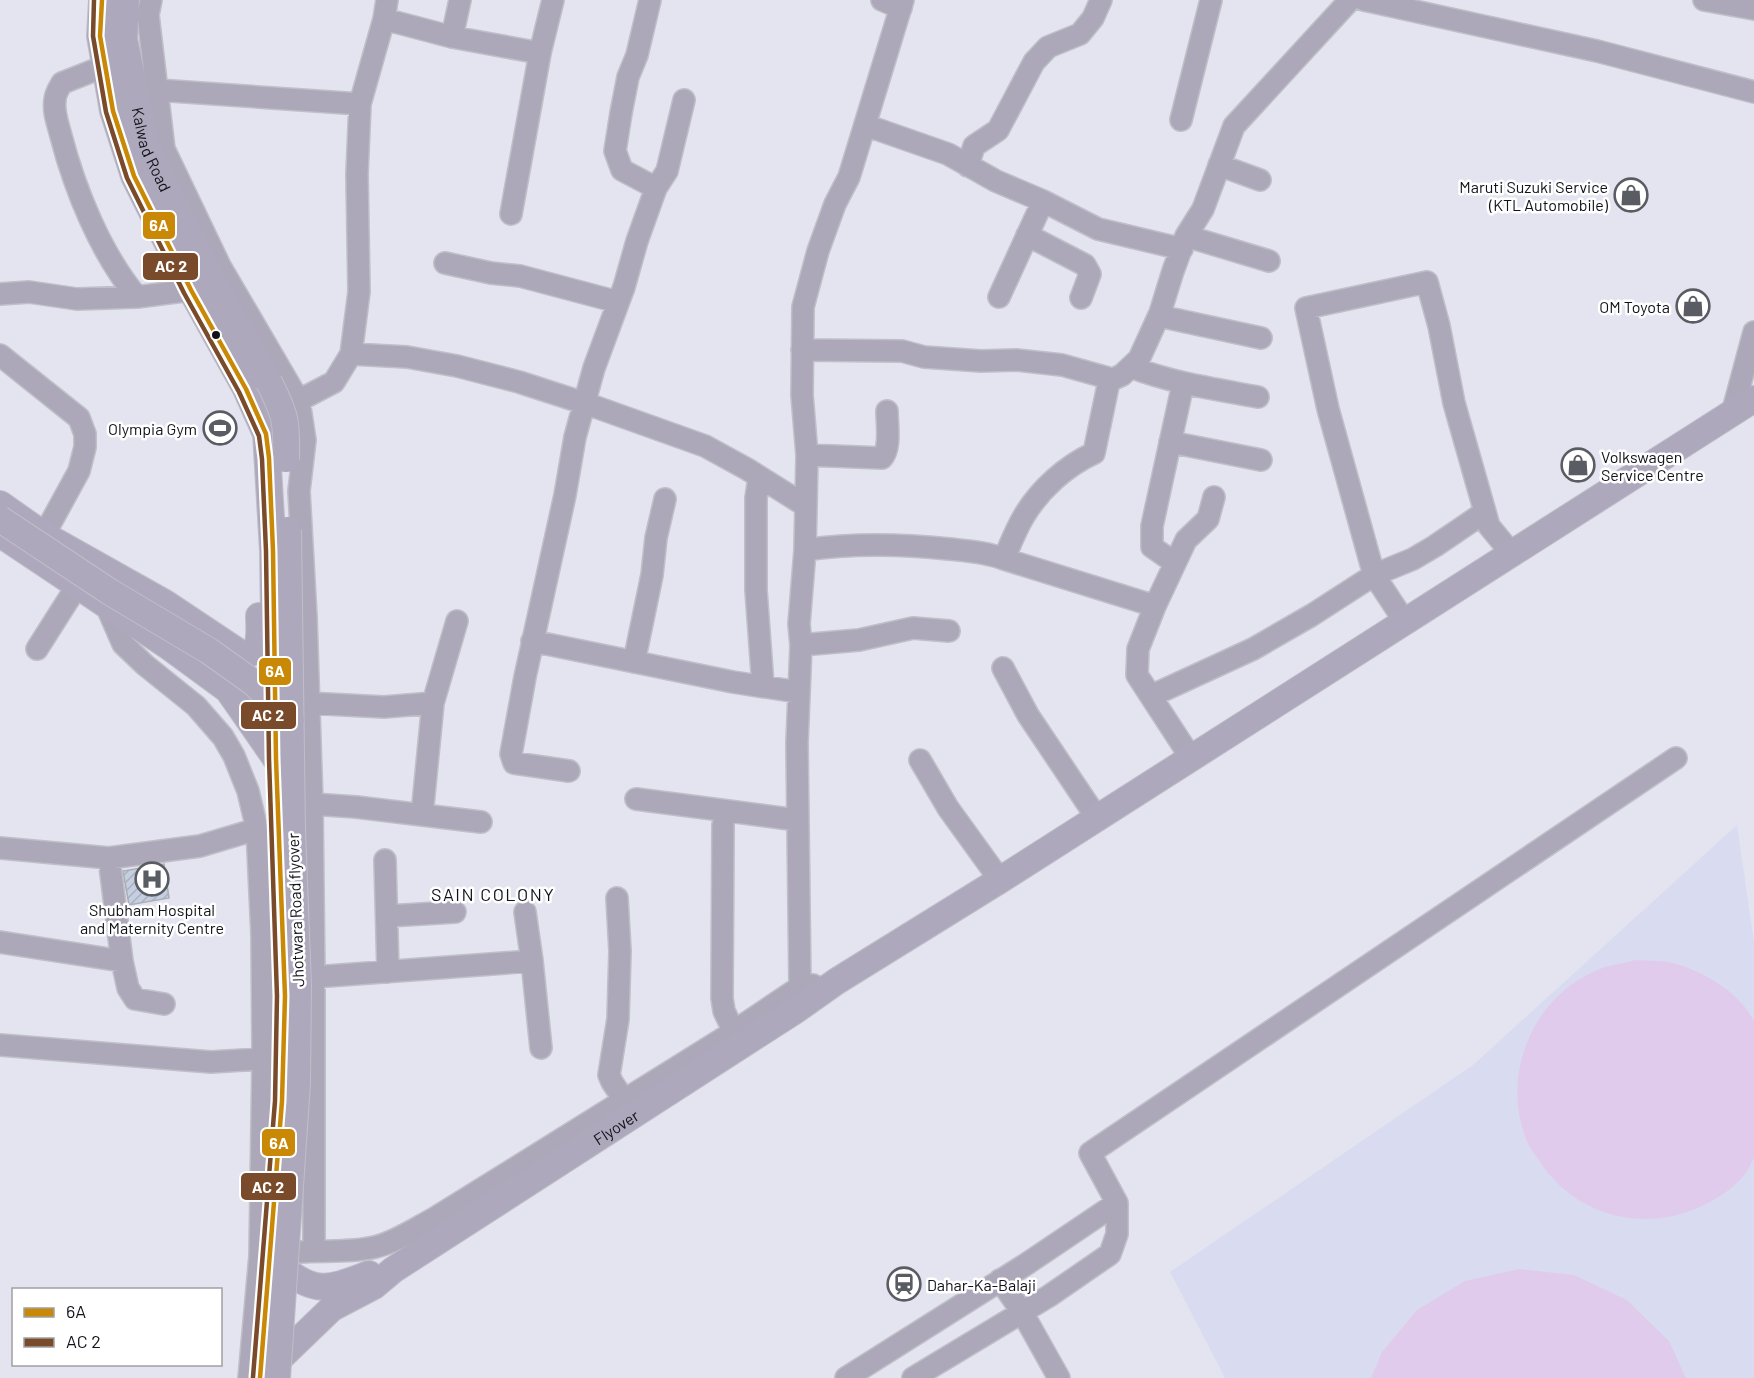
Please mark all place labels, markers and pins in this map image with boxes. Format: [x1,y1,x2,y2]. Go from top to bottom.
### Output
place label: Maruti Suzuki Service (KTL Automobile) [1459,177,1609,214]
shop icon: Maruti Suzuki Service (KTL Automobile) [1613,177,1649,213]
shop icon: OM Toyota [1675,288,1711,324]
place label: OM Toyota [1599,297,1670,316]
unlabelled marker [210,329,222,341]
sports icon: Olympia Gym [202,410,238,446]
place label: Olympia Gym [108,419,197,438]
shop icon: Volkswagen Service Centre [1560,447,1596,483]
place label: Volkswagen Service Centre [1601,447,1704,484]
hospital icon: Shubham Hospital and Maternity Centre [134,861,170,897]
place label: Shubham Hospital and Maternity Centre [80,900,224,937]
station icon: Dahar-Ka-Balaji [886,1266,922,1302]
place label: Dahar-Ka-Balaji [927,1275,1036,1294]

